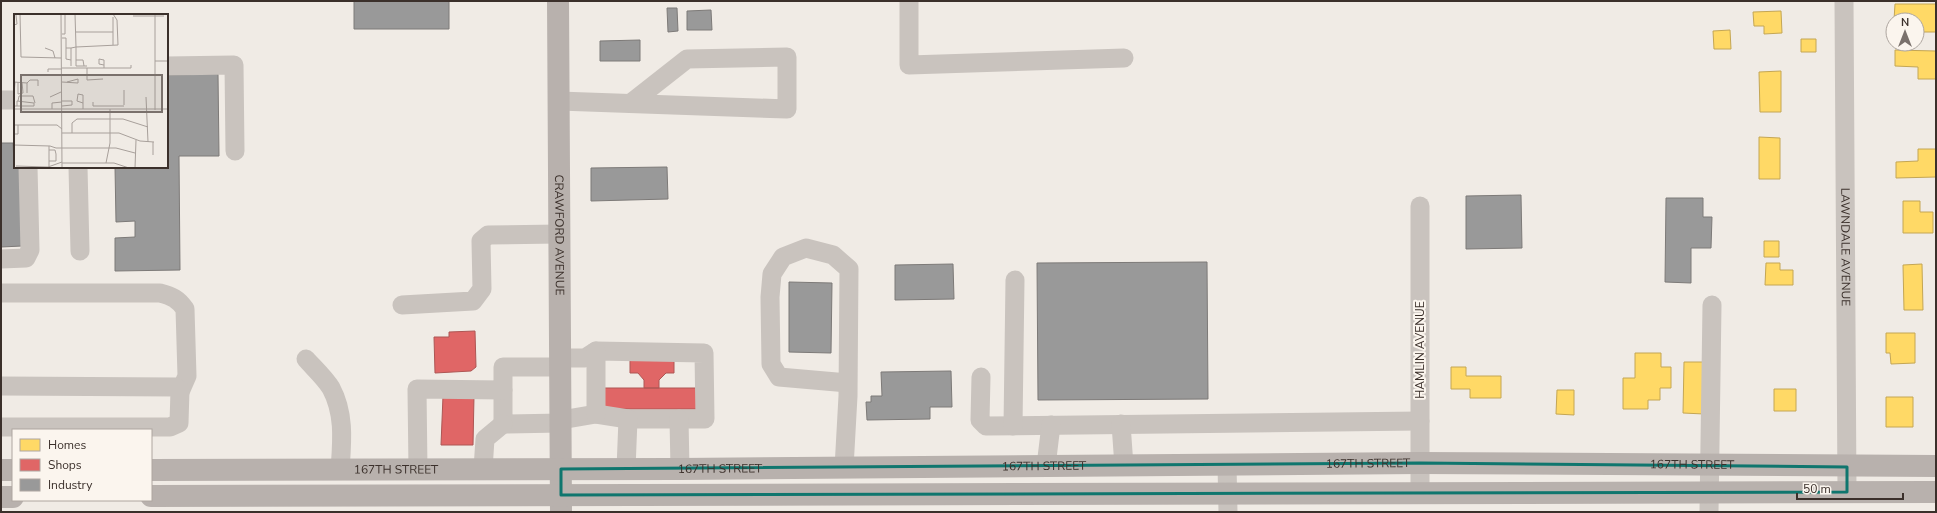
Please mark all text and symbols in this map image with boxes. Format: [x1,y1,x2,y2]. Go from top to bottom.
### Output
north arrow [1885,12,1925,52]
inset map [14,14,168,168]
text: N [1901,15,1909,30]
street label: CRAWFORD AVENUE [551,174,568,296]
street label: LAWNDALE AVENUE [1837,188,1854,306]
street label: HAMLIN AVENUE [1412,301,1428,399]
legend [12,429,152,501]
text: Homes [48,437,86,453]
street label: 167TH STREET [1326,455,1411,472]
street label: 167TH STREET [1650,456,1735,473]
text: Shops [48,457,82,473]
street label: 167TH STREET [1002,458,1087,474]
street label: 167TH STREET [678,460,763,477]
street label: 167TH STREET [354,461,439,478]
scale bar [1797,475,1903,501]
text: Industry [48,477,93,493]
text: 50 m [1803,481,1831,497]

